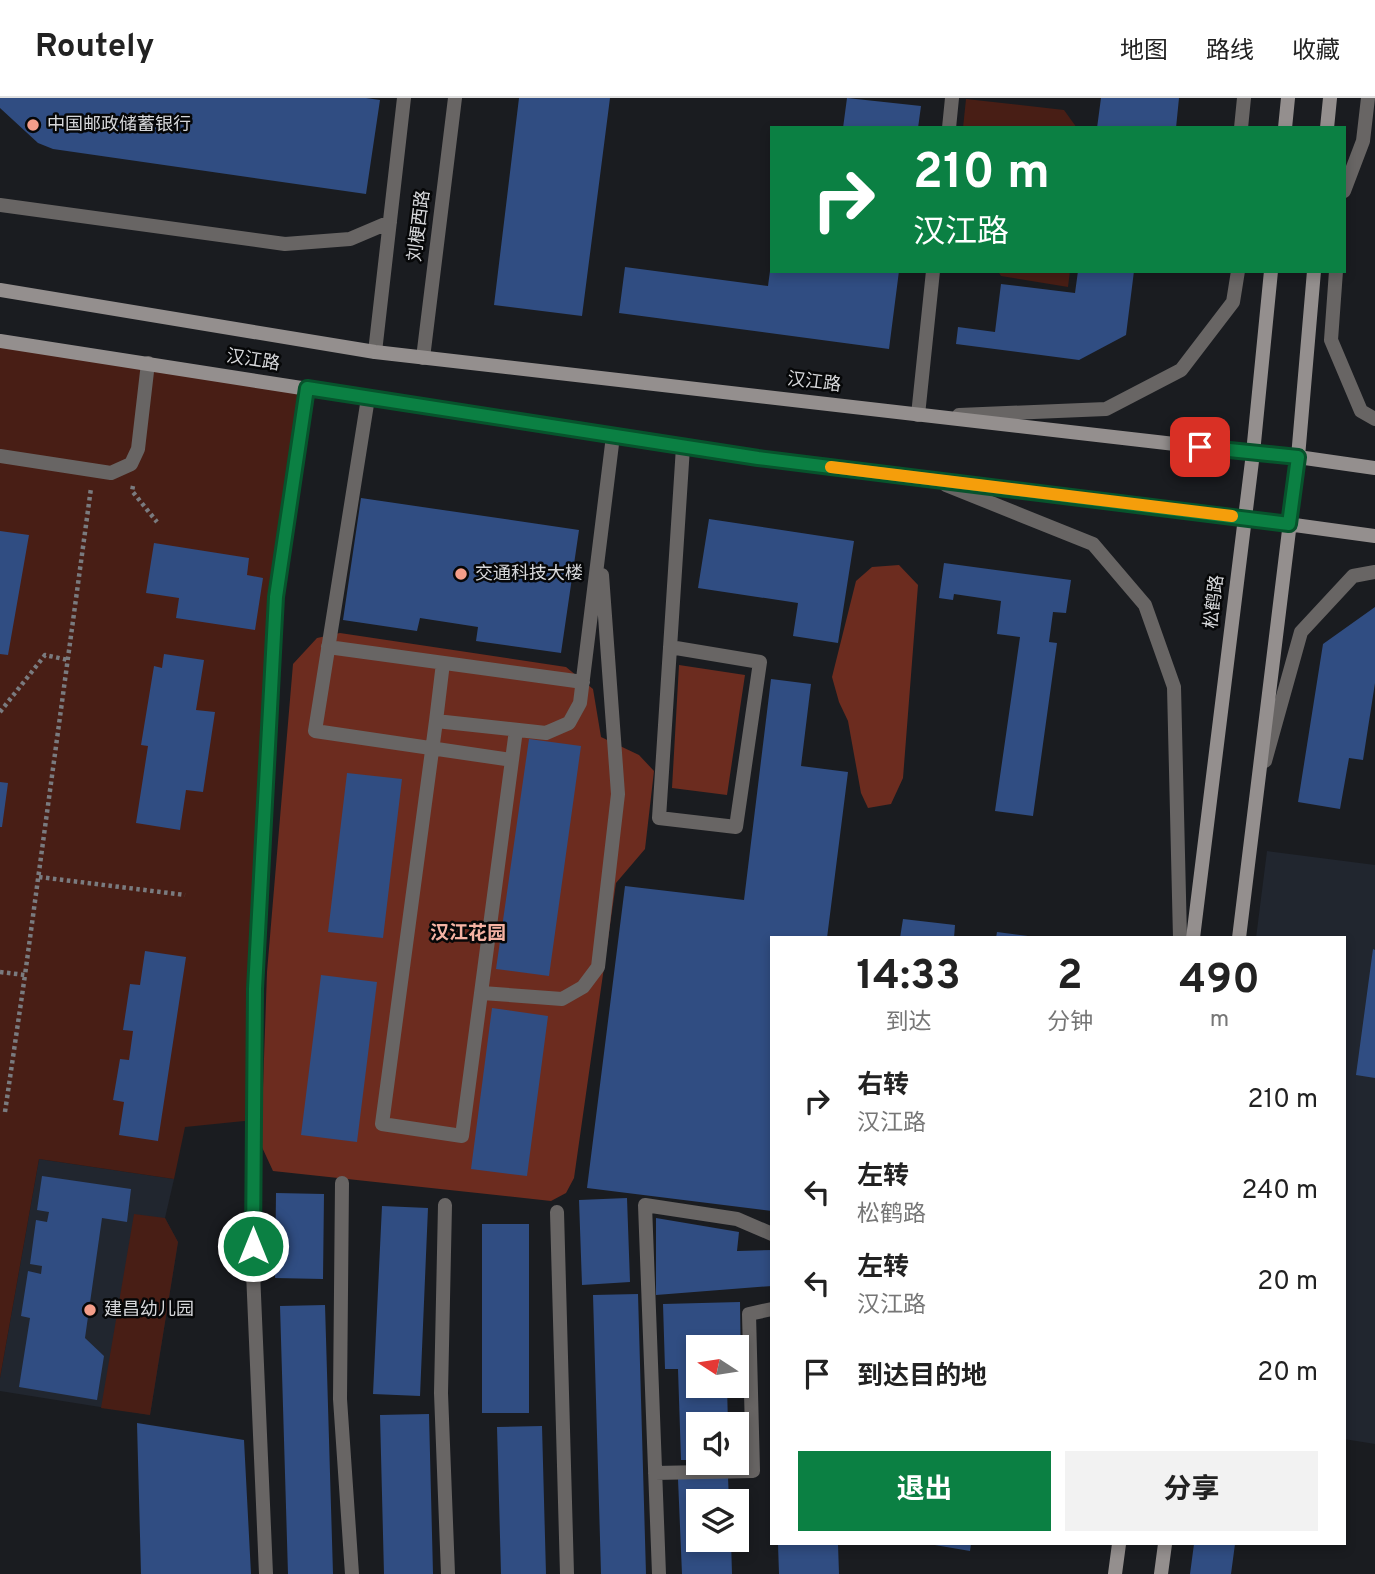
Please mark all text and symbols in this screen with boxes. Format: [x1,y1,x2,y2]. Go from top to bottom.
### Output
text: Routely [35,27,154,69]
text: 地图 [1120,37,1168,67]
text: 路线 [1206,37,1254,67]
text: 收藏 [1292,37,1340,67]
place label: 中国邮政储蓄银行 [47,114,191,137]
marker: 中国邮政储蓄银行 [25,117,41,133]
text: 210 m [913,144,1050,206]
icon: right [798,154,889,245]
street label: 刘梗西路 [404,189,436,263]
text: 汉江路 [913,214,1009,254]
street label: 汉江路 [225,345,281,377]
street label: 汉江路 [786,368,842,398]
pin [1170,417,1230,477]
icon: arrive [1181,428,1219,466]
place label: 交通科技大楼 [475,563,583,586]
marker: 交通科技大楼 [453,566,469,582]
street label: 松鹤路 [1200,574,1230,630]
district label: 汉江花园 [430,922,506,946]
text: 14:33 [856,951,961,1004]
text: 2 [1057,951,1083,1004]
text: 490 [1179,955,1260,1008]
text: m [1210,1006,1229,1035]
text: 到达 [885,1009,931,1038]
text: 分钟 [1047,1009,1093,1038]
text: 右转 [857,1070,909,1103]
icon: right [798,1082,836,1120]
text: 210 m [1248,1084,1318,1117]
text: 汉江路 [857,1110,926,1139]
text: 左转 [857,1161,909,1194]
icon: left [798,1173,836,1211]
text: 240 m [1241,1175,1318,1208]
text: 松鹤路 [857,1201,926,1230]
position arrow [216,1209,290,1283]
text: 左转 [857,1252,909,1285]
icon: left [798,1264,836,1302]
text: 20 m [1257,1266,1318,1299]
text: 汉江路 [857,1292,926,1321]
place label: 建昌幼儿园 [104,1299,194,1322]
marker: 建昌幼儿园 [82,1302,98,1318]
north arrow [686,1335,749,1398]
map controls [686,1335,749,1552]
icon: arrive [798,1355,836,1393]
text: 20 m [1257,1357,1318,1390]
text: 到达目的地 [857,1361,987,1394]
button: sound [686,1412,749,1475]
button: 退出 [798,1451,1051,1531]
button: 分享 [1065,1451,1318,1531]
button: layers [686,1489,749,1552]

